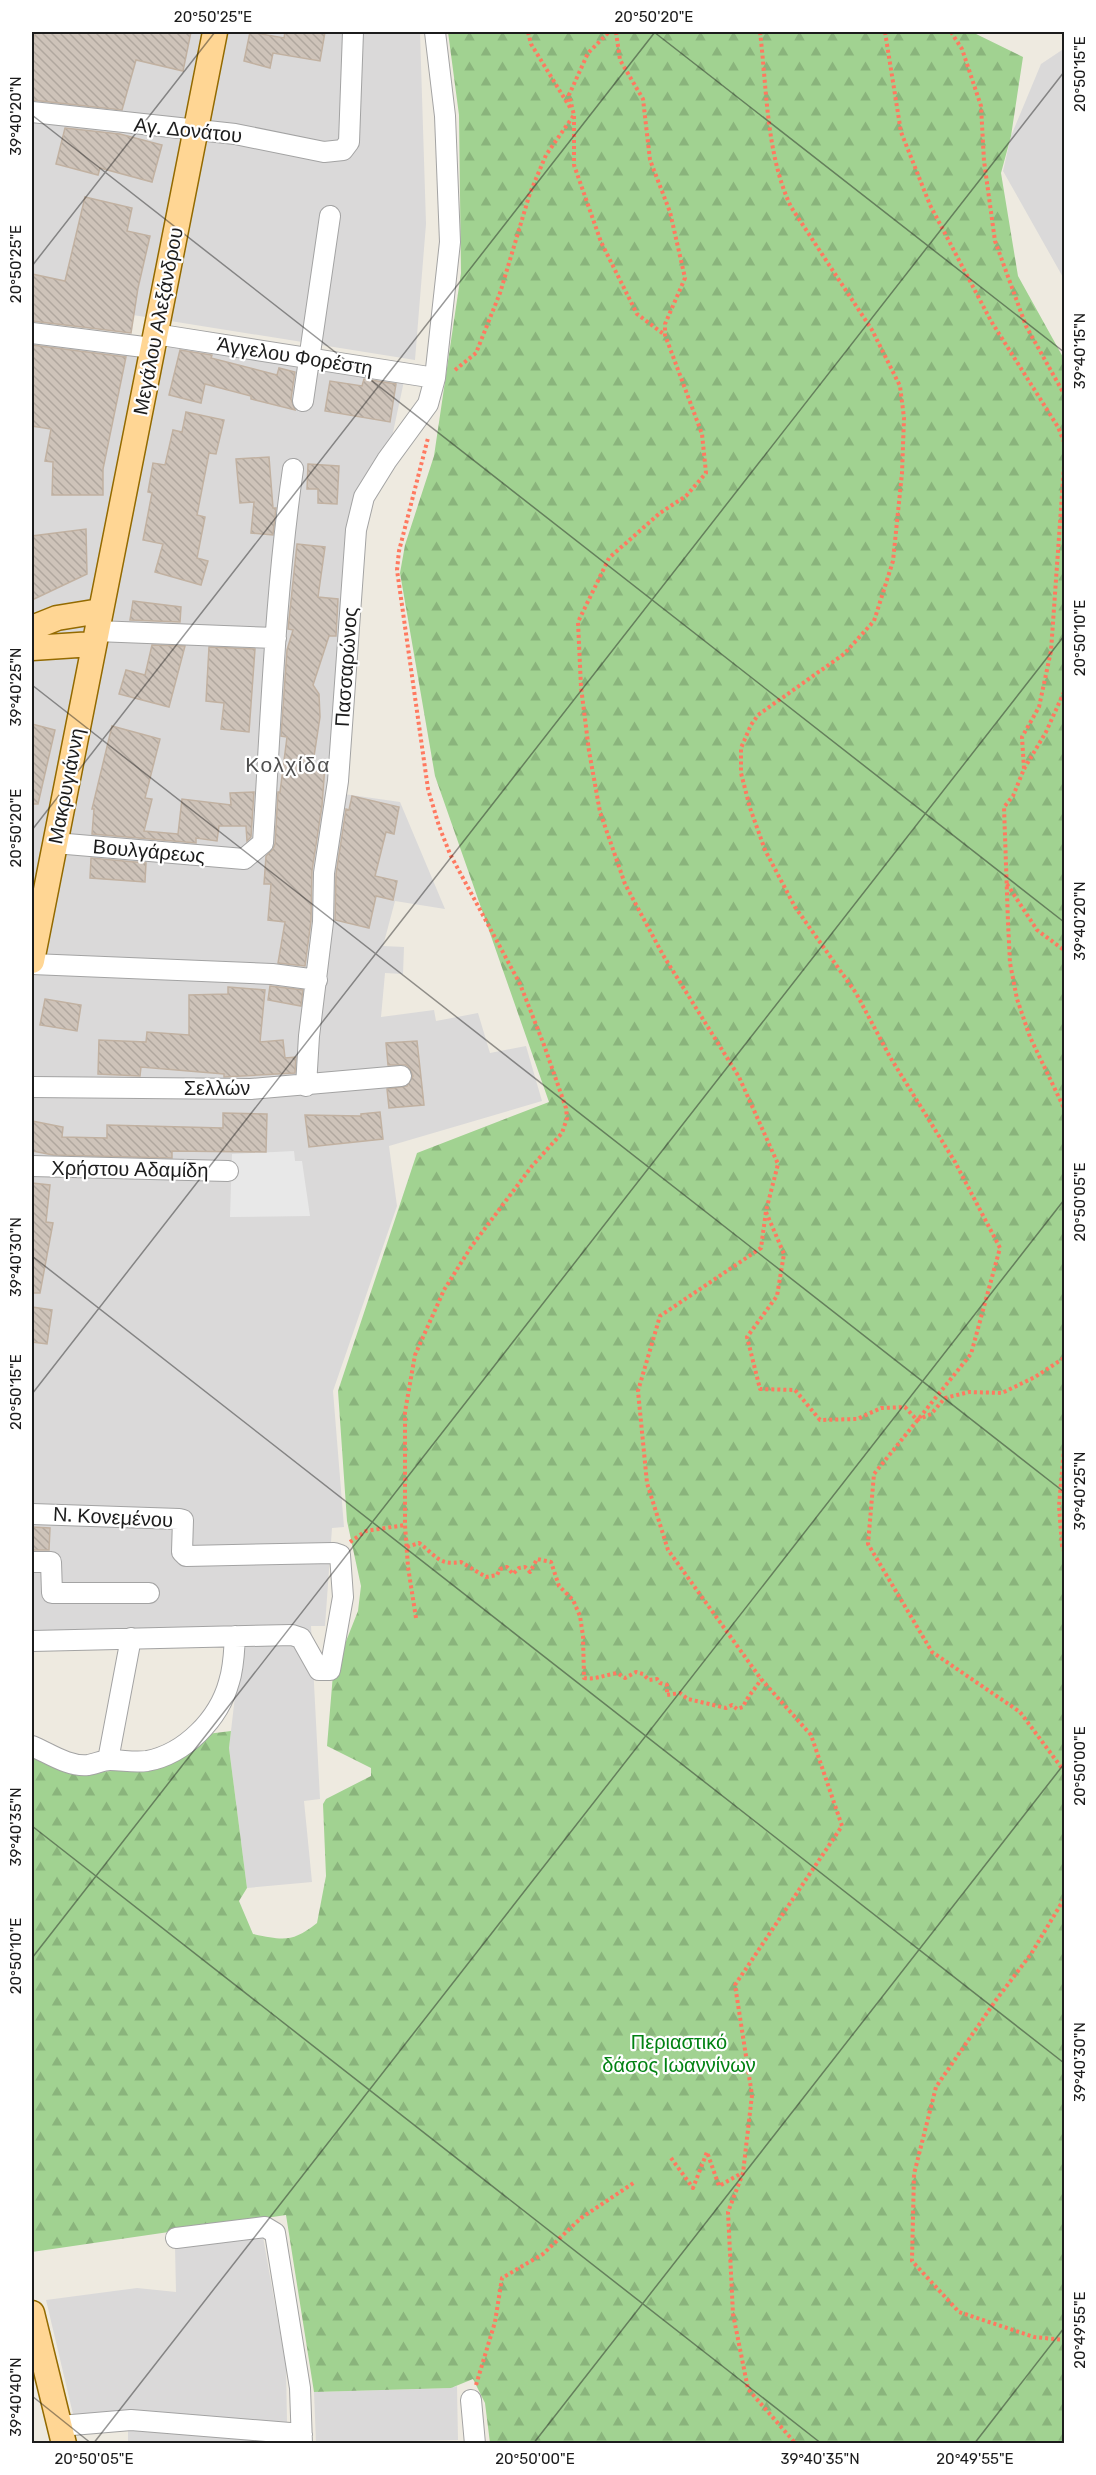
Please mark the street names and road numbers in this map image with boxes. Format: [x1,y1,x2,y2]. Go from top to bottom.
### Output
street label: Αγ. Δονάτου [133,112,243,148]
street label: Μεγάλου Αλεξάνδρου [128,225,188,417]
street label: Άγγελου Φορέστη [215,332,375,380]
street label: Πασσαρώνος [330,606,362,728]
street label: Μακρυγιάννη [43,726,89,846]
street label: Βουλγάρεως [92,834,206,868]
street label: Σελλών [184,1076,250,1100]
street label: Χρήστου Αδαμίδη [51,1156,209,1182]
street label: Ν. Κονεμένου [52,1502,174,1532]

